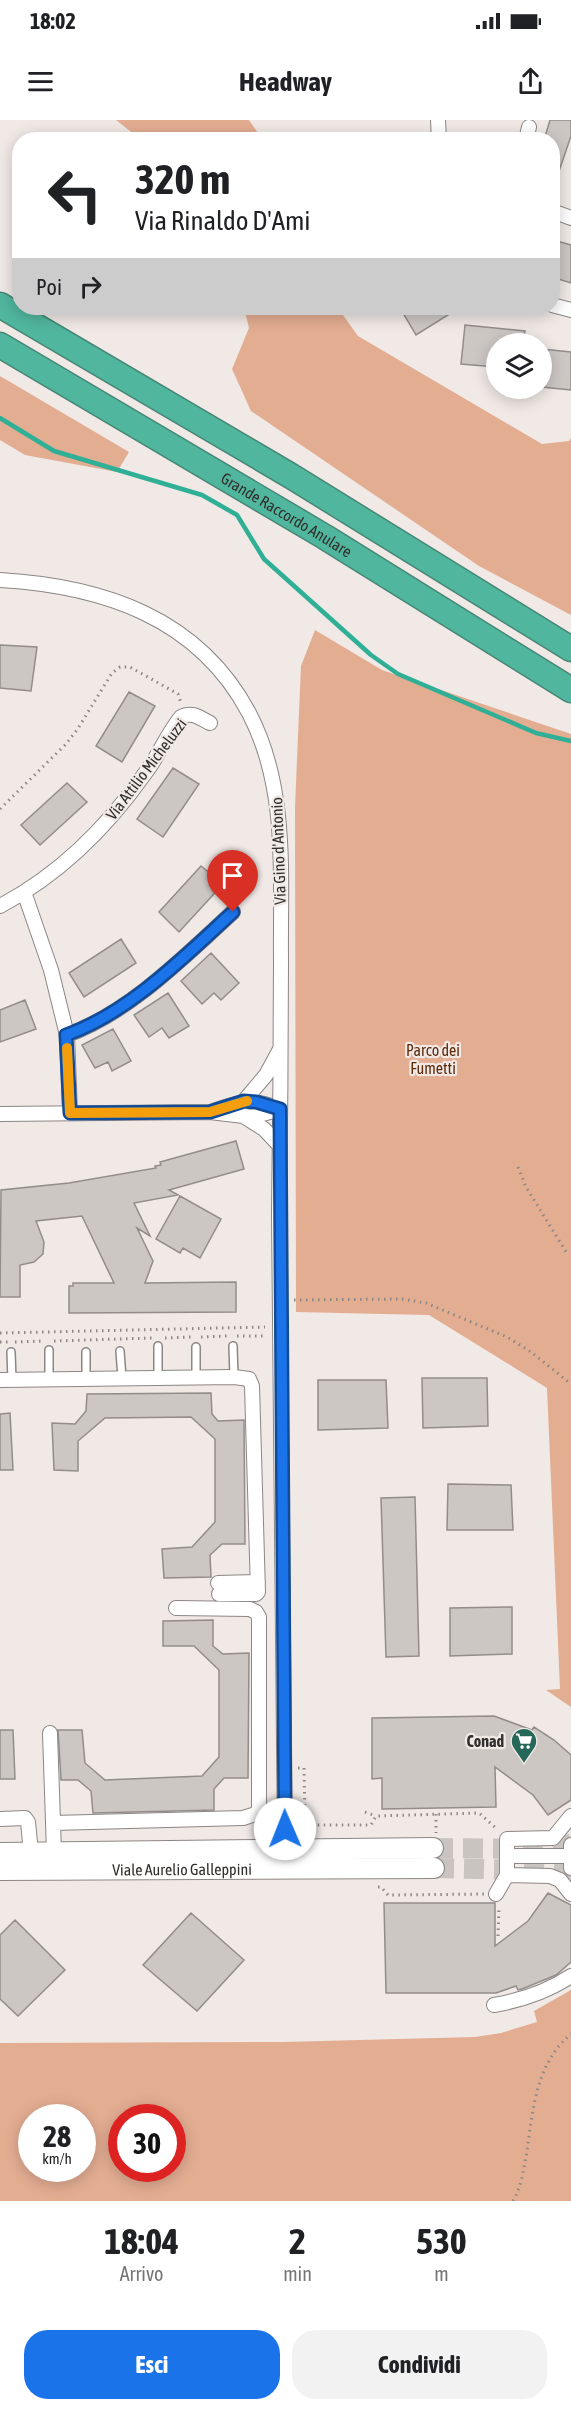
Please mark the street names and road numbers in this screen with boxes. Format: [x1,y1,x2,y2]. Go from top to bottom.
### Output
street label: Grande Raccordo Anulare [218,469,355,561]
street label: Via Attilio Micheluzzi [102,715,190,823]
street label: Via Gino d'Antonio [267,797,289,905]
street label: Viale Aurelio Galleppini [112,1860,252,1879]

